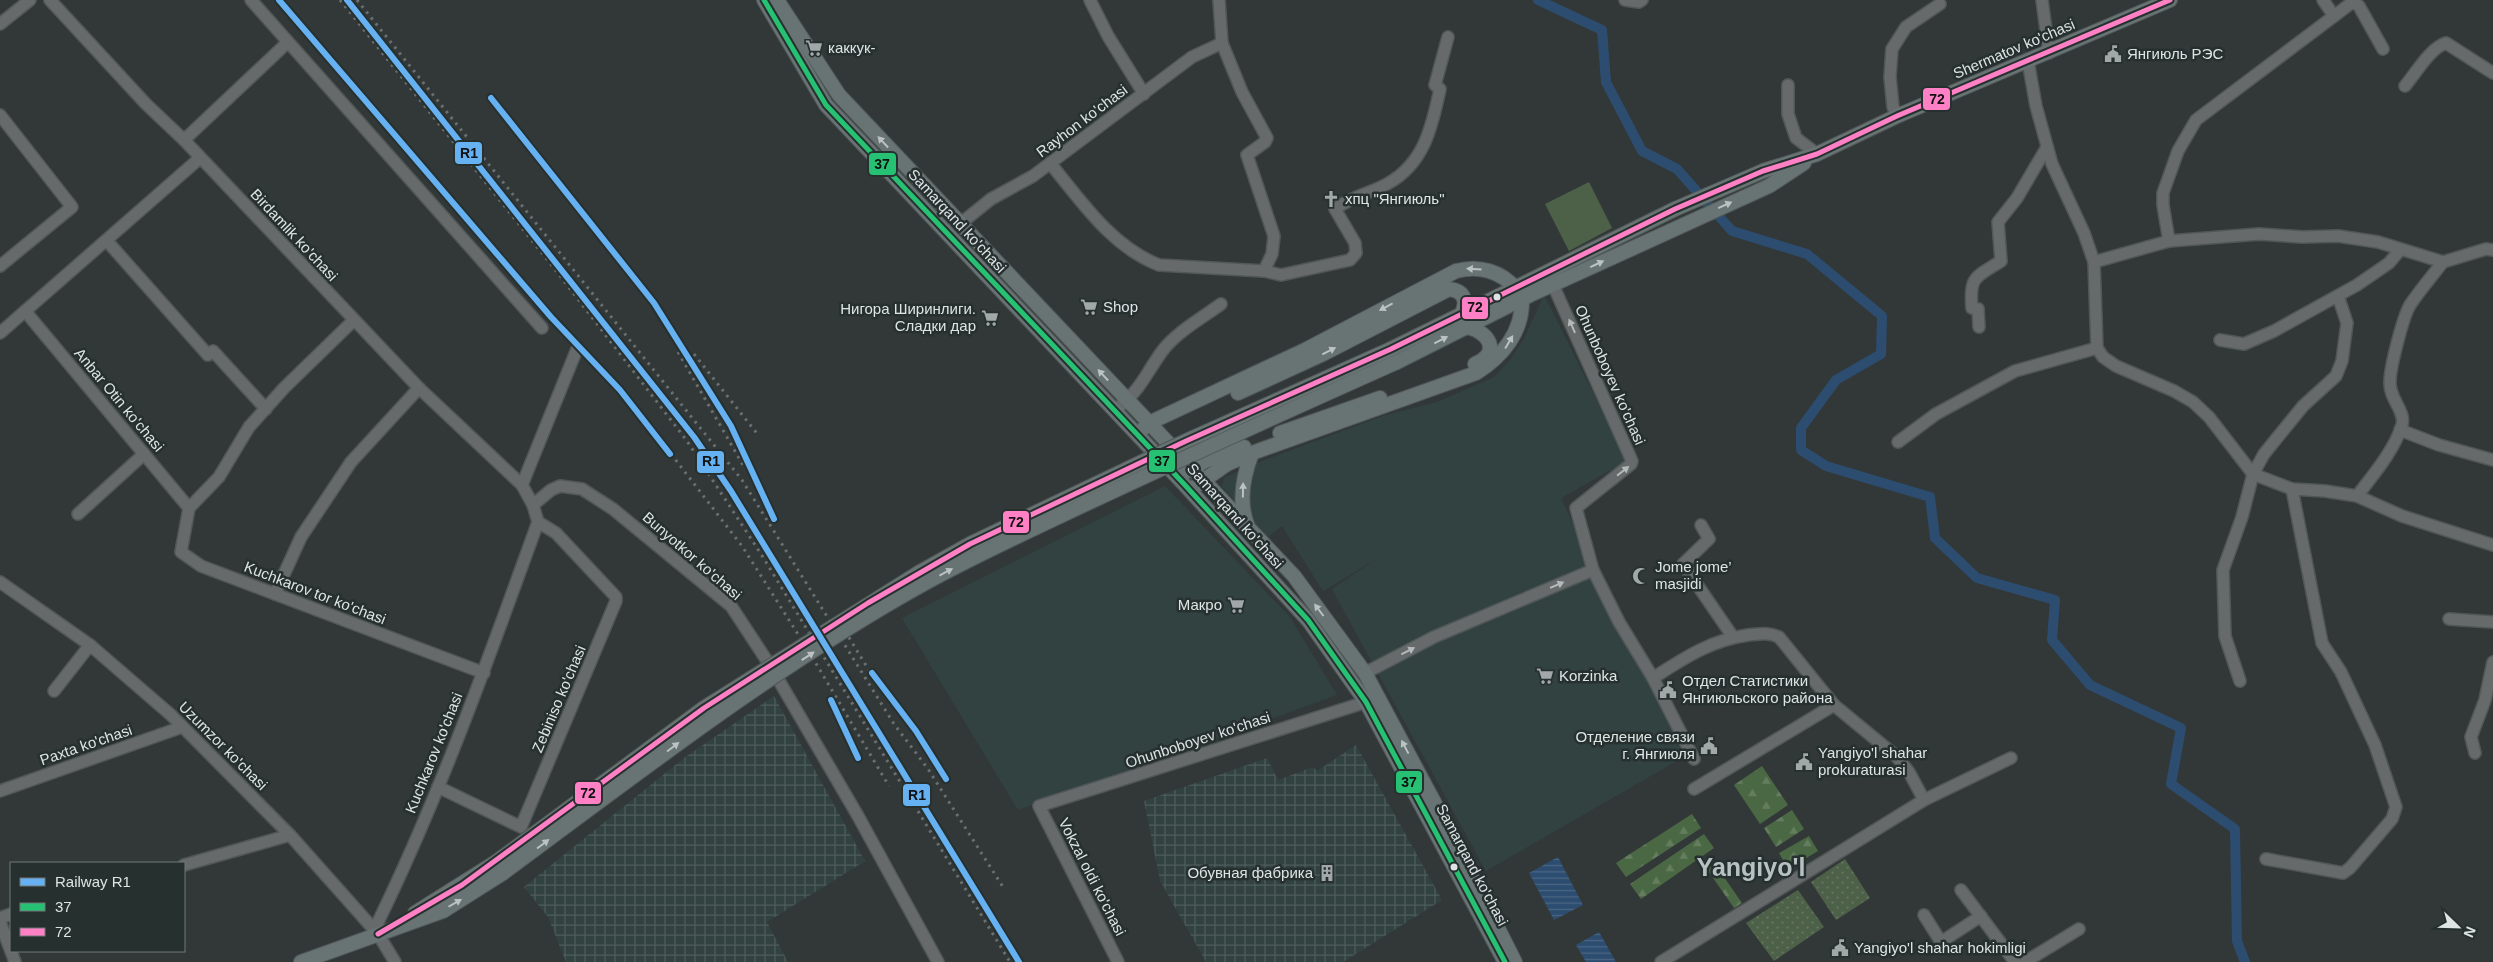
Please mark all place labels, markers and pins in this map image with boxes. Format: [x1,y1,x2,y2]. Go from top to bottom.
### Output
supermarket icon: каккук- [804,38,824,58]
place label: каккук- [828,39,876,56]
public building icon: Янгиюль РЭС [2103,44,2123,64]
place label: Янгиюль РЭС [2127,45,2223,62]
church icon: хпц "Янгиюль" [1321,189,1341,209]
place label: хпц "Янгиюль" [1345,190,1445,207]
unlabelled marker [1492,292,1502,302]
supermarket icon: Shop [1079,297,1099,317]
place label: Shop [1103,298,1138,315]
place label: Нигора Ширинлиги. Сладки дар [840,300,976,334]
supermarket icon: Нигора Ширинлиги. Сладки дар [980,308,1000,328]
place label: Jome jome’ masjidi [1655,558,1732,592]
mosque icon: Jome jome’ masjidi [1631,566,1651,586]
supermarket icon: Макро [1226,595,1246,615]
place label: Макро [1178,596,1222,613]
supermarket icon: Korzinka [1535,666,1555,686]
place label: Korzinka [1559,667,1618,684]
place label: Отдел Статистики Янгиюльского района [1682,672,1833,706]
public building icon: Отдел Статистики Янгиюльского района [1658,680,1678,700]
place label: Отделение связи г. Янгиюля [1575,728,1695,762]
public building icon: Отделение связи г. Янгиюля [1699,736,1719,756]
place label: Yangiyo'l shahar prokuraturasi [1818,744,1927,778]
public building icon: Yangiyo'l shahar prokuraturasi [1794,752,1814,772]
unlabelled marker [1449,862,1459,872]
building icon: Обувная фабрика [1317,863,1337,883]
place label: Обувная фабрика [1187,864,1314,881]
public building icon: Yangiyo'l shahar hokimligi [1830,938,1850,958]
place label: Yangiyo'l shahar hokimligi [1854,939,2026,956]

